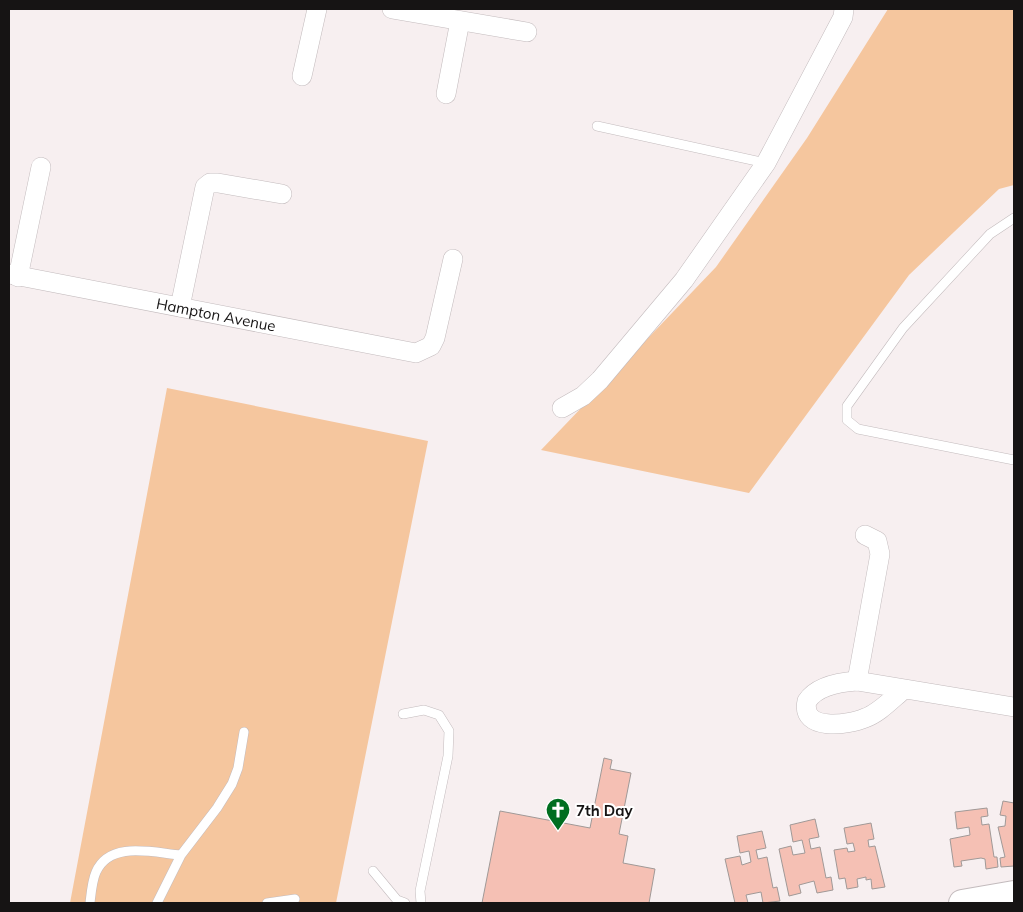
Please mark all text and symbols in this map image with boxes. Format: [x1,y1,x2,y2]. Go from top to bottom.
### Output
street label: Hampton Avenue [155,293,278,335]
church icon: 7th Day [545,797,571,831]
place label: 7th Day [576,801,633,820]

